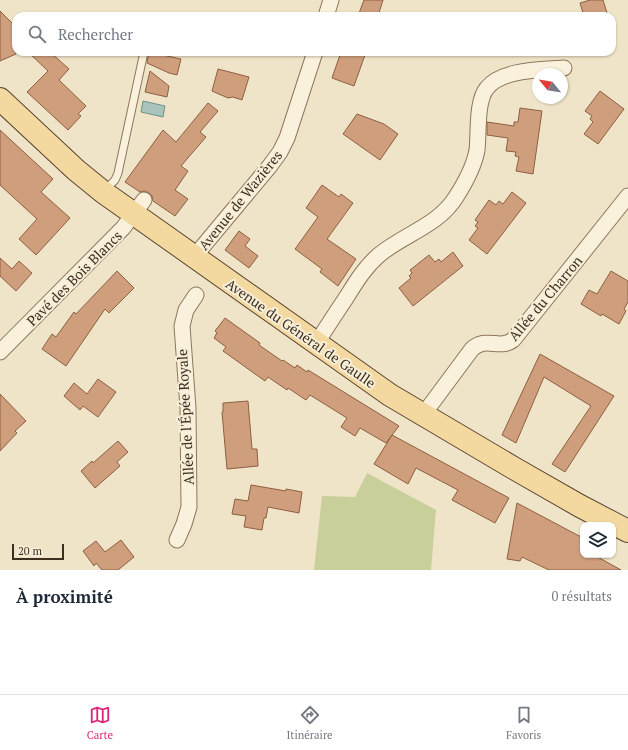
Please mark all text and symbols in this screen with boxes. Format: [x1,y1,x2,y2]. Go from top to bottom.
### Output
search box [12,12,616,56]
icon: search [26,23,48,45]
text: Rechercher [58,24,133,44]
north arrow [532,68,568,104]
street label: Avenue de Wazières [194,146,286,254]
street label: Pavé des Bois Blancs [22,226,126,330]
street label: Allée du Charron [504,251,587,345]
street label: Avenue du Général de Gaulle [222,274,380,392]
street label: Allée de l'Épée Royale [172,349,198,485]
map controls [580,522,616,558]
button: layers [580,522,616,558]
scale bar [12,542,64,561]
text: 20 m [18,544,42,558]
text: À proximité [16,585,113,608]
text: 0 résultats [552,587,612,605]
tab: Carte [87,704,113,742]
tab: Itinéraire [286,704,333,742]
tab: Favoris [506,704,541,742]

